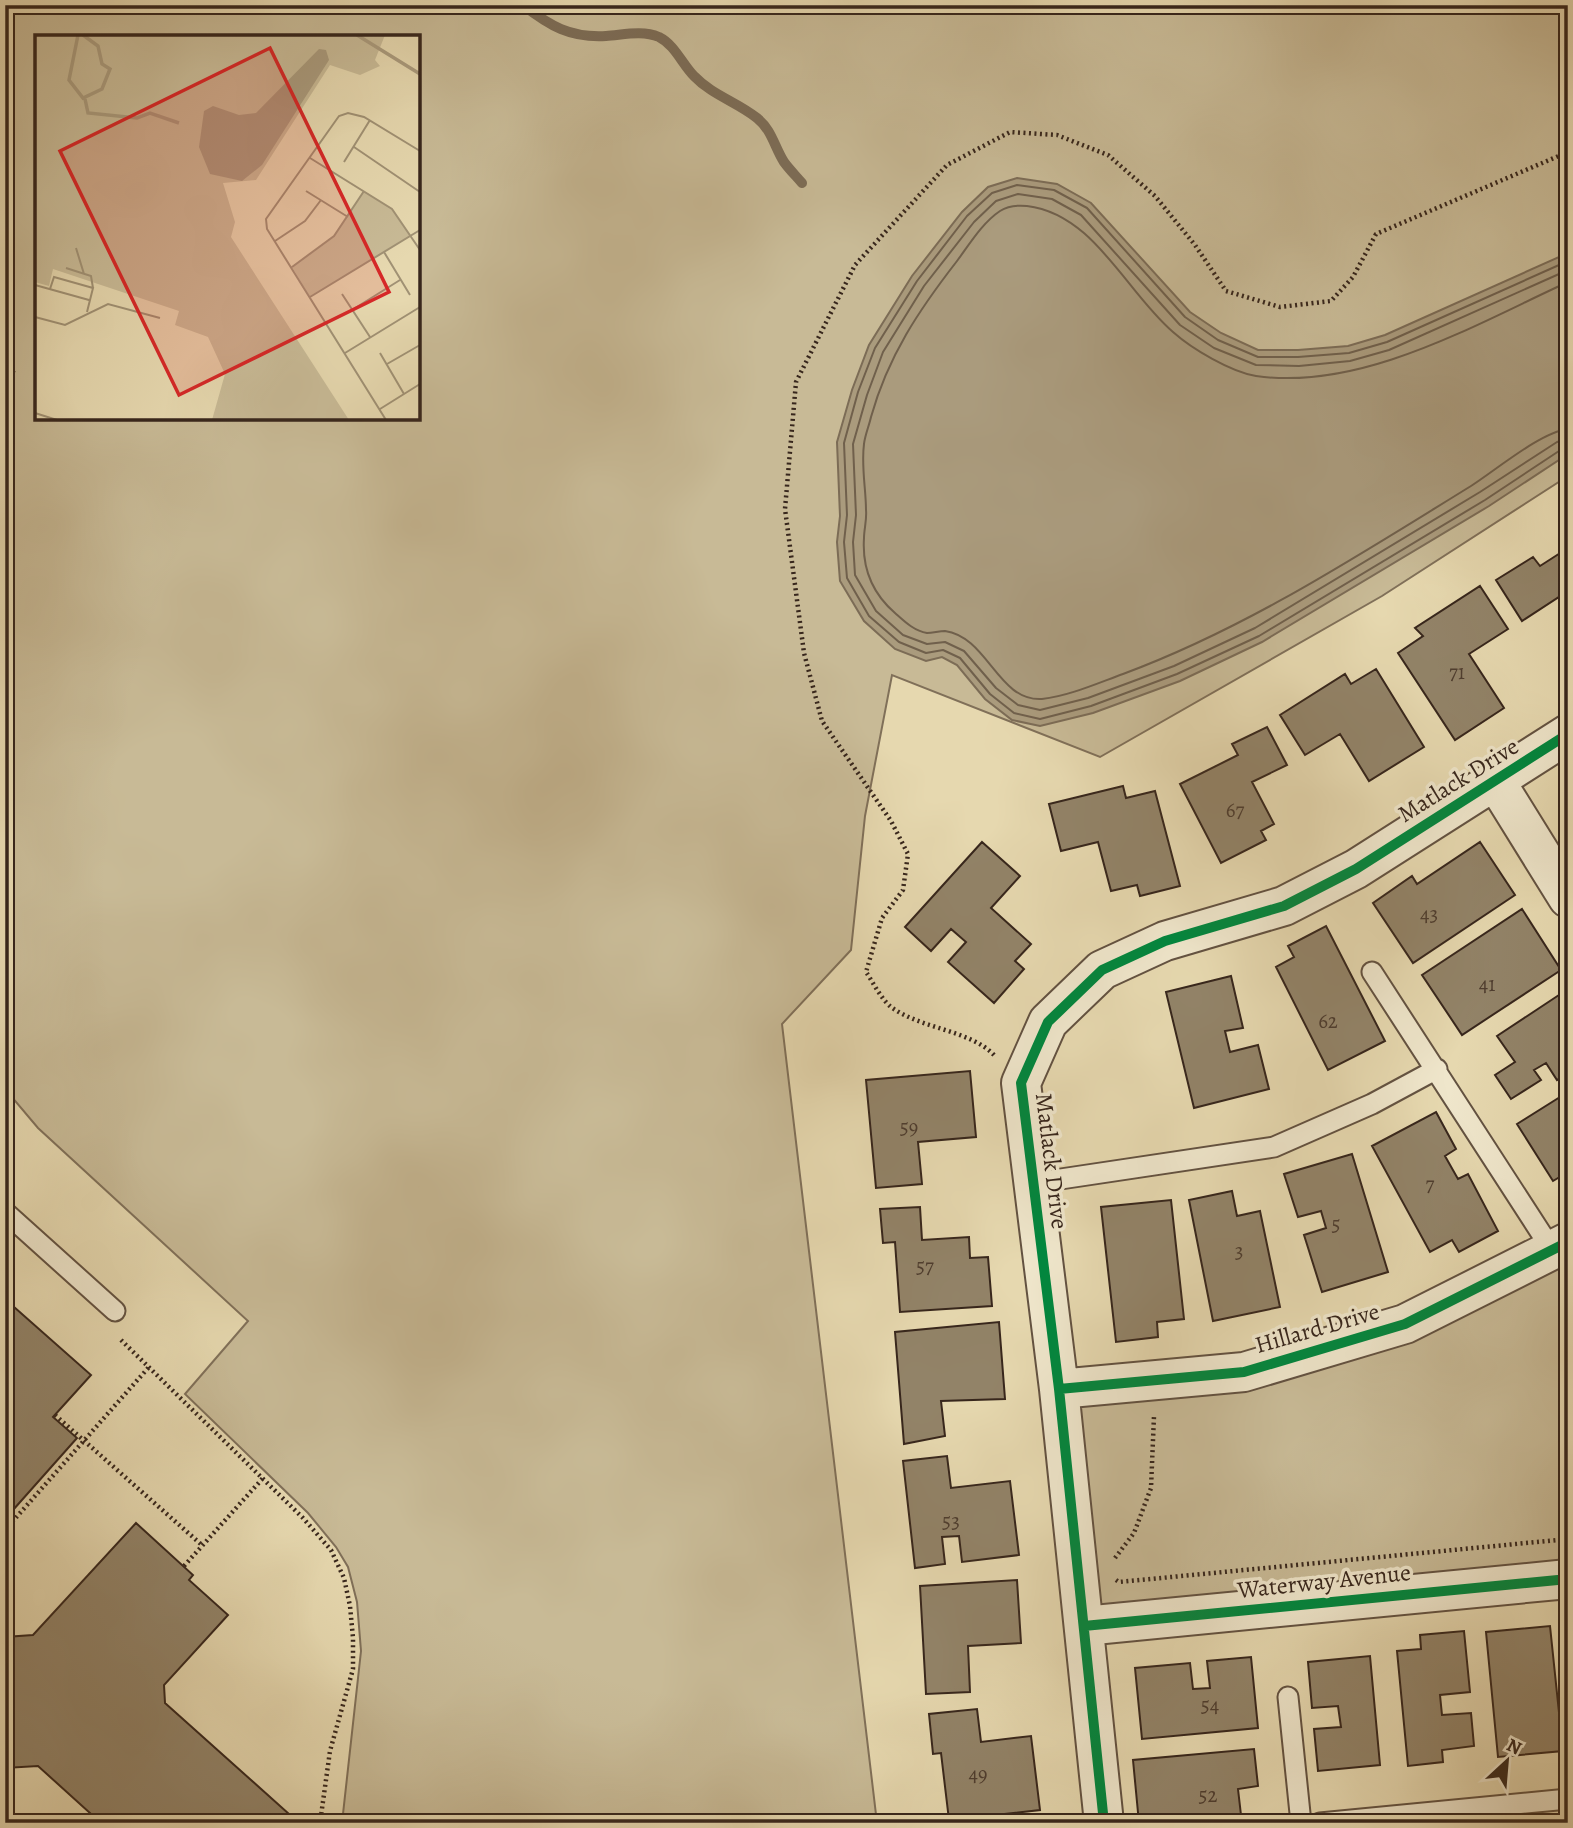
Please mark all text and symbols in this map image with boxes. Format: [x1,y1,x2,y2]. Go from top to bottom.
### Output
inset map [35,35,420,420]
house number: 71 [1449,658,1465,686]
street label: Matlack Drive [1391,730,1525,830]
house number: 67 [1226,796,1244,824]
house number: 43 [1420,900,1438,928]
house number: 41 [1479,970,1495,998]
house number: 62 [1318,1007,1338,1035]
street label: Matlack Drive [1028,1091,1076,1231]
house number: 59 [900,1113,918,1141]
house number: 7 [1426,1170,1435,1198]
house number: 5 [1331,1210,1341,1238]
house number: 3 [1235,1237,1243,1265]
house number: 57 [916,1252,934,1280]
street label: Hillard Drive [1251,1295,1383,1361]
house number: 53 [942,1507,960,1535]
street label: Waterway Avenue [1235,1556,1412,1606]
house number: 54 [1201,1691,1219,1719]
north arrow [1472,1727,1542,1797]
text: N [1502,1732,1526,1761]
house number: 49 [968,1760,988,1788]
house number: 52 [1198,1781,1218,1809]

